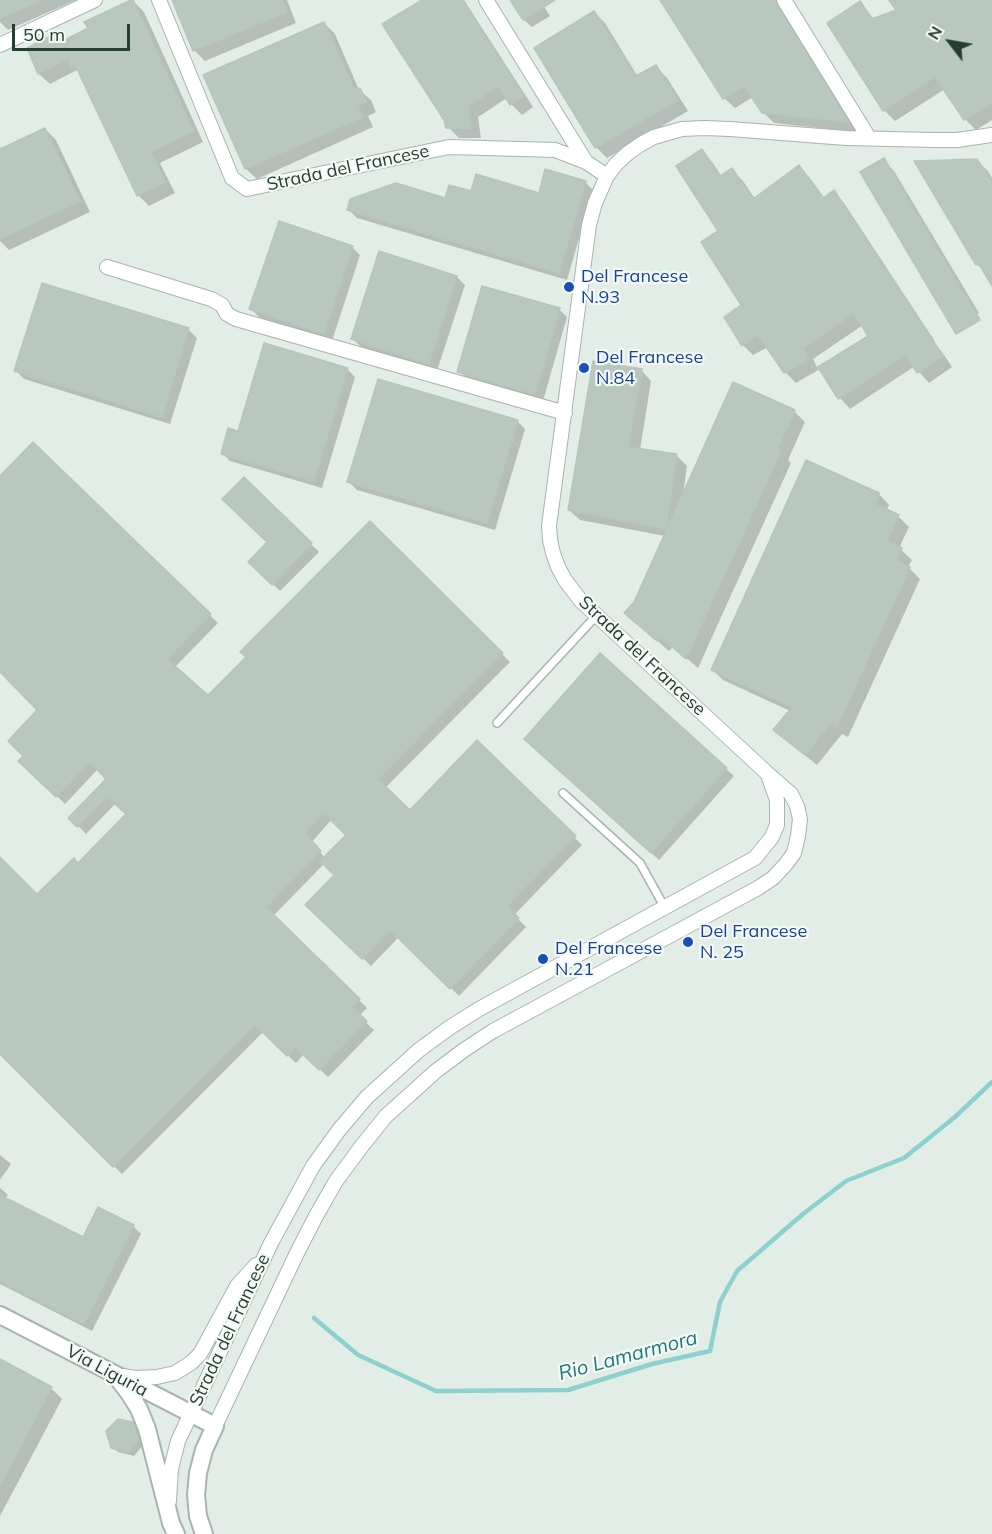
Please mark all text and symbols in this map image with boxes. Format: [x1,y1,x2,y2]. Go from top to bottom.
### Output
scale bar [15,12,134,50]
north arrow [920,12,980,72]
text: N [923,22,946,43]
text: 50 m [23,23,65,46]
street label: Strada del Francese [265,140,431,196]
place label: Del Francese N.93 [581,266,688,308]
marker: Del Francese N.93 [562,280,576,294]
place label: Del Francese N.84 [596,347,703,389]
marker: Del Francese N.84 [577,361,591,375]
street label: Strada del Francese [574,592,710,720]
place label: Del Francese N. 25 [700,921,807,964]
marker: Del Francese N. 25 [681,935,695,949]
place label: Del Francese N.21 [555,938,662,980]
marker: Del Francese N.21 [536,952,550,966]
street label: Strada del Francese [185,1250,275,1410]
water label: Rio Lamarmora [556,1326,700,1386]
street label: Via Liguria [63,1341,151,1401]

